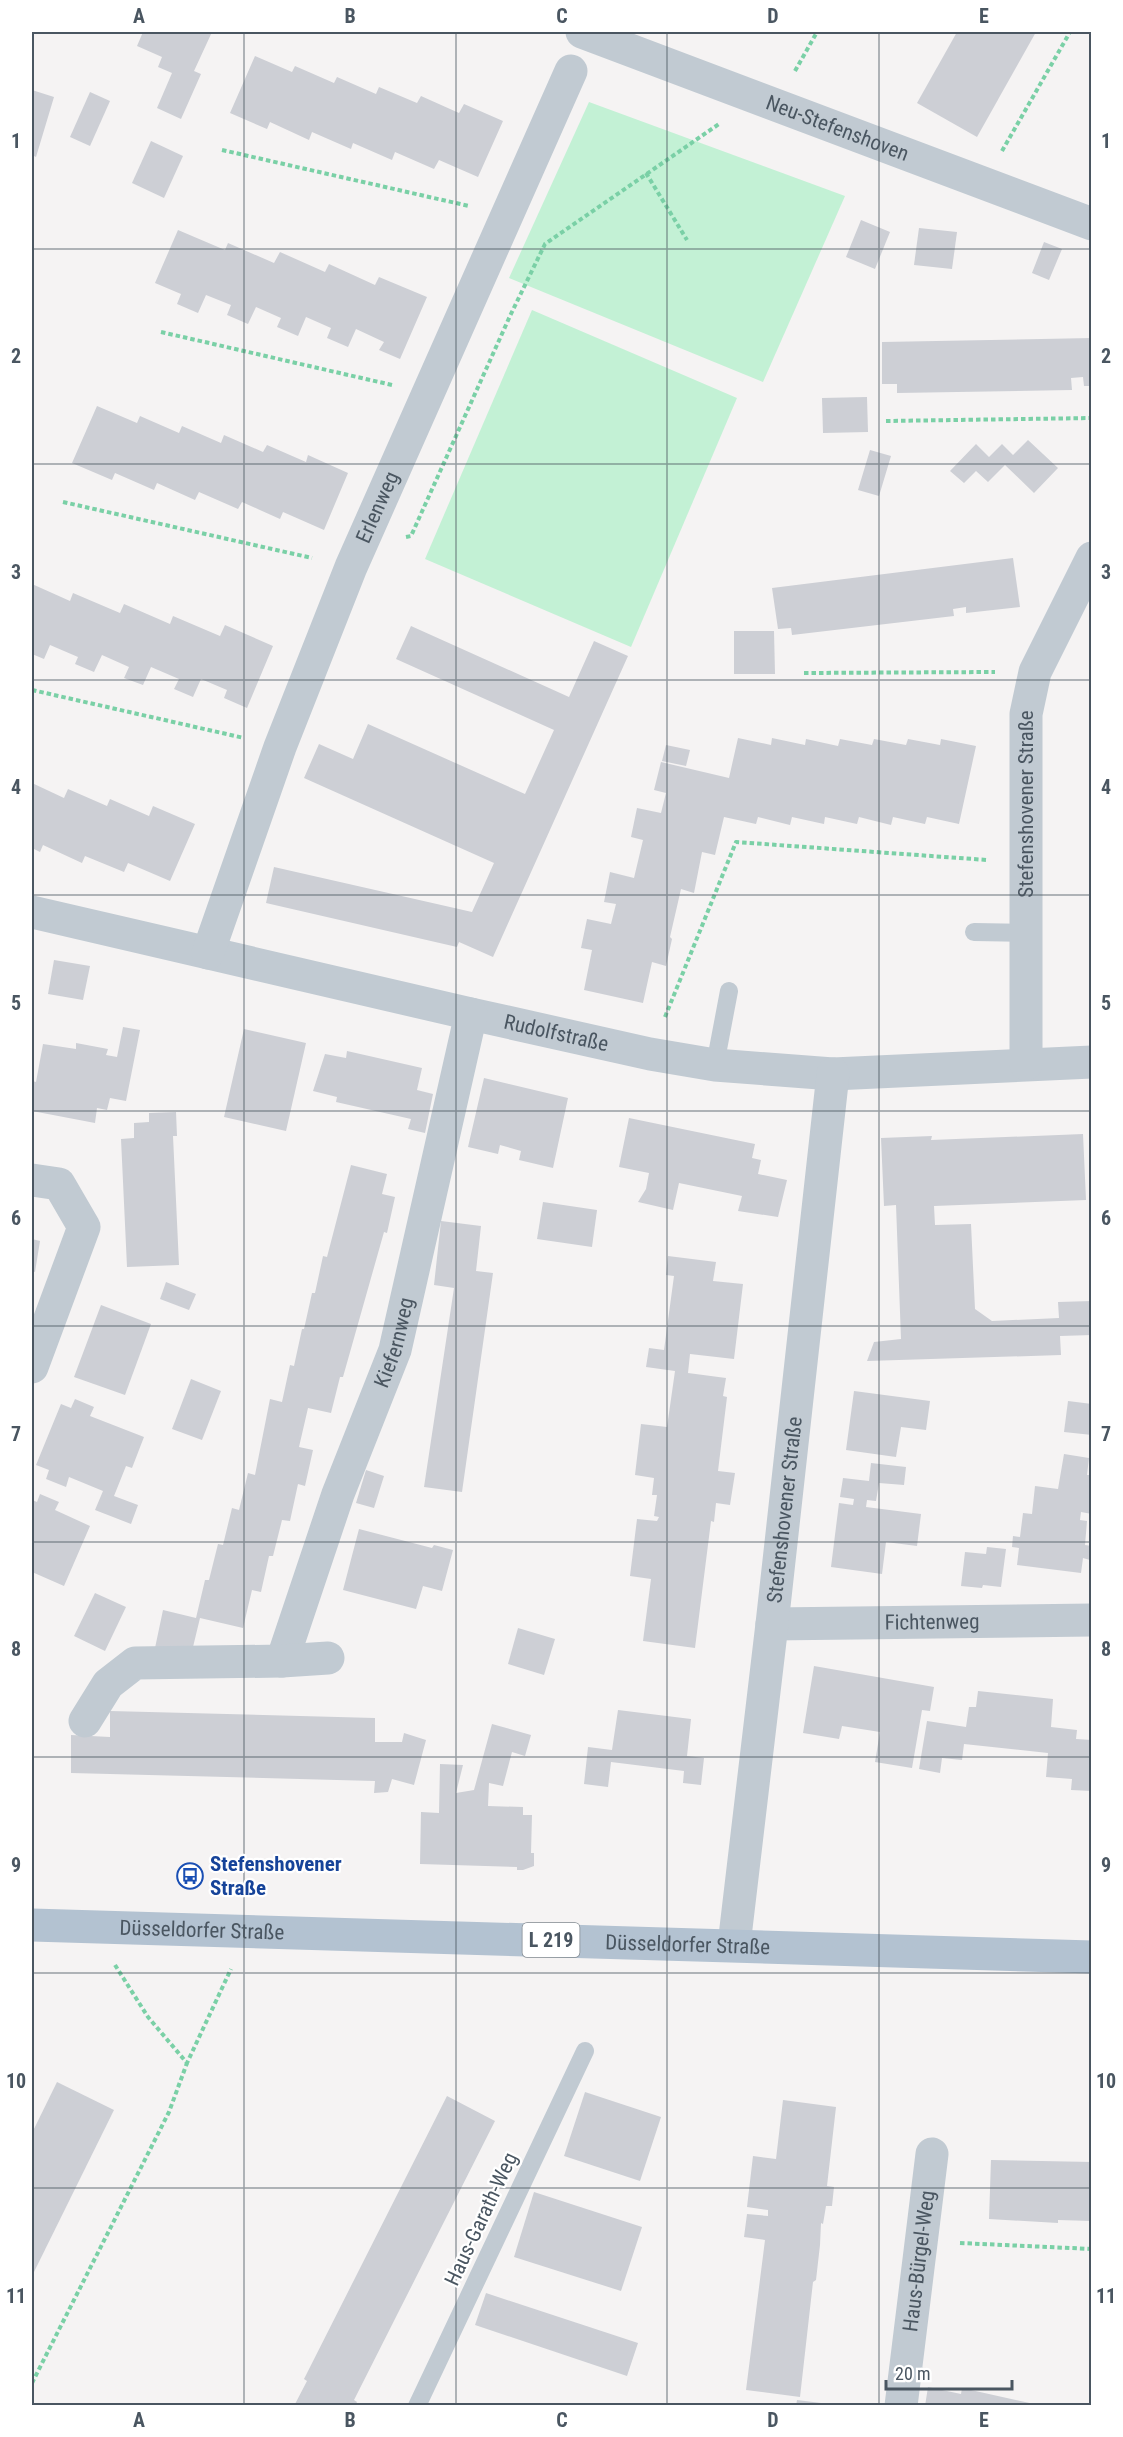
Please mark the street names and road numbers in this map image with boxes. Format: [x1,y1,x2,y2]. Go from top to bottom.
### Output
street label: Neu-Stefenshoven [763,90,912,166]
street label: Erlenweg [351,468,404,547]
street label: Stefenshovener Straße [1014,710,1038,898]
street label: Rudolfstraße [502,1010,611,1056]
street label: Kiefernweg [369,1295,418,1391]
street label: Stefenshovener Straße [762,1415,807,1604]
street label: Fichtenweg [884,1609,980,1635]
street label: Düsseldorfer Straße [119,1916,285,1945]
road number: L 219 [522,1923,580,1957]
street label: Düsseldorfer Straße [605,1930,771,1959]
street label: Haus-Garath-Weg [440,2149,522,2289]
street label: Haus-Bürgel-Weg [898,2189,939,2333]

